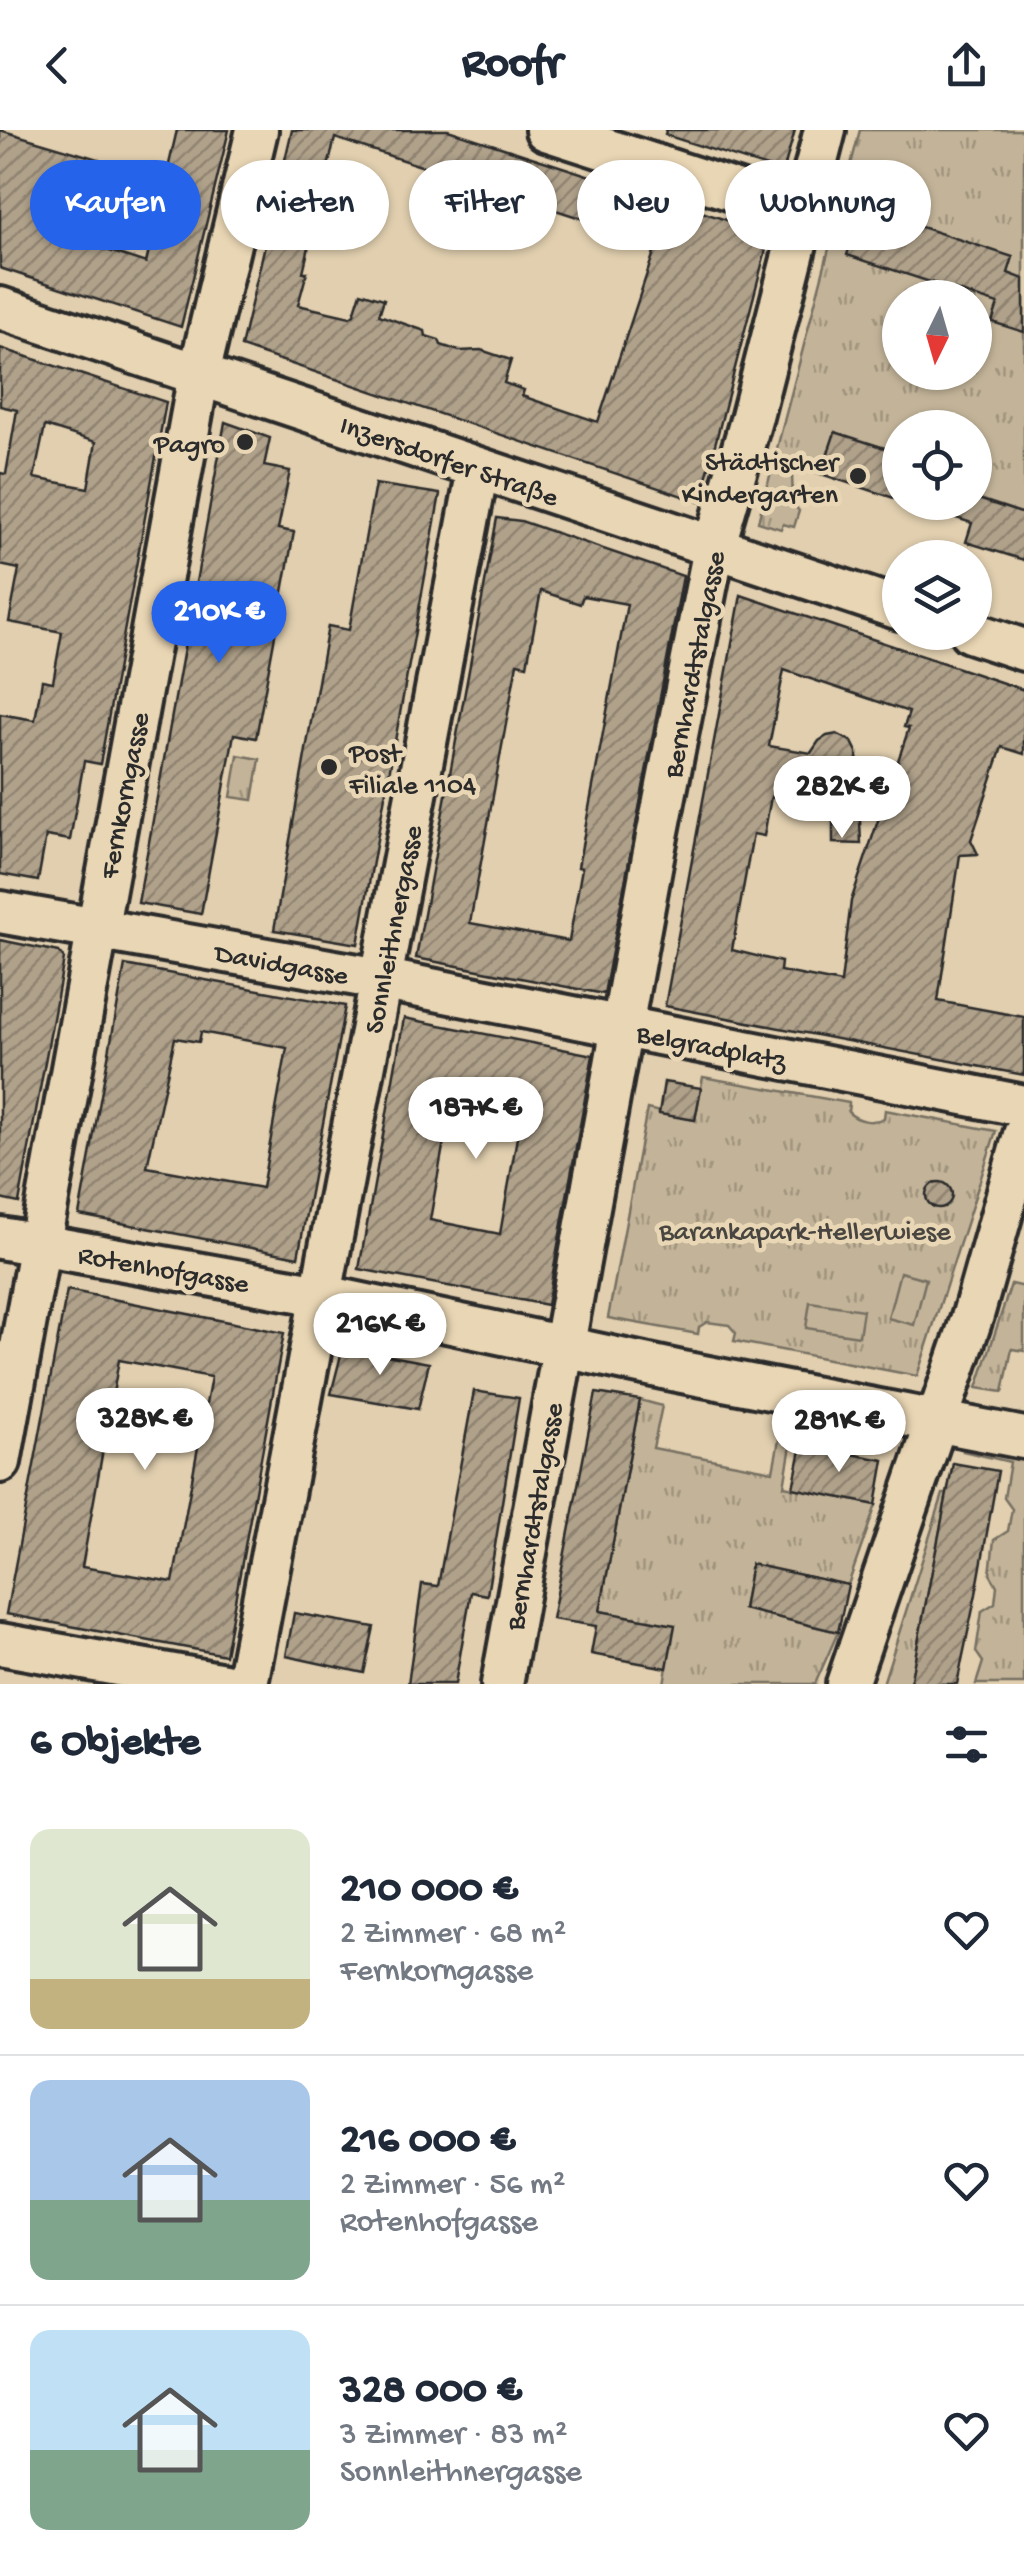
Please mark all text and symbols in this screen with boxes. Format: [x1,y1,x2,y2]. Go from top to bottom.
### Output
icon: back [30,38,85,93]
icon: share [939,38,994,93]
text: Roofr [462,39,562,92]
chip: Kaufen [30,160,201,250]
chip: Mieten [221,160,389,250]
chip: Filter [409,160,557,250]
chip: Neu [577,160,705,250]
chip: Wohnung [725,160,931,250]
north arrow [882,280,992,390]
map controls [882,280,992,650]
street label: Inzersdorfer Straße [335,410,563,516]
button: locate [882,410,992,520]
place label: Pagro [153,430,225,463]
marker: Pagro [234,431,256,453]
place label: Städtischer Kindergarten [682,448,840,513]
marker: Städtischer Kindergarten [847,465,869,487]
button: layers [882,540,992,650]
street label: Bernhardtstalgasse [658,548,735,782]
pin: 210K € [138,581,300,666]
text: 210K € [173,594,265,632]
street label: Fernkorngasse [94,709,159,883]
place label: Post Filiale 1104 [348,739,476,804]
marker: Post Filiale 1104 [318,756,340,778]
pin: 282K € [761,756,923,841]
text: 282K € [795,769,889,807]
street label: Sonnleithnergasse [359,822,432,1037]
street label: Davidgasse [210,938,351,995]
street label: Belgradplatz [632,1019,791,1080]
pin: 187K € [395,1077,557,1162]
text: 187K € [430,1090,522,1128]
park label: Barankapark-Hellerwiese [658,1217,951,1250]
street label: Rotenhofgasse [75,1240,252,1303]
pin: 216K € [299,1293,461,1378]
text: 216K € [335,1306,425,1344]
pin: 328K € [64,1388,226,1473]
pin: 281K € [758,1390,920,1475]
street label: Bernhardtstalgasse [500,1400,573,1634]
text: 328K € [98,1401,192,1439]
text: 281K € [794,1403,884,1441]
icon: filters [939,1717,994,1772]
text: 6 Objekte [30,1720,200,1769]
text: 210 000 € [340,1867,518,1916]
icon: home [110,1869,230,1989]
icon: heart [939,1902,994,1957]
text: 2 Zimmer · 68 m² [340,1916,566,1954]
text: Fernkorngasse [340,1954,533,1992]
text: 216 000 € [340,2118,515,2167]
icon: home [110,2120,230,2240]
icon: heart [939,2153,994,2208]
text: 2 Zimmer · 56 m² [340,2167,565,2205]
text: Rotenhofgasse [340,2205,538,2243]
text: 328 000 € [340,2368,522,2417]
icon: home [110,2370,230,2490]
icon: heart [939,2403,994,2458]
text: 3 Zimmer · 83 m² [340,2417,567,2455]
text: Sonnleithnergasse [340,2455,582,2493]

